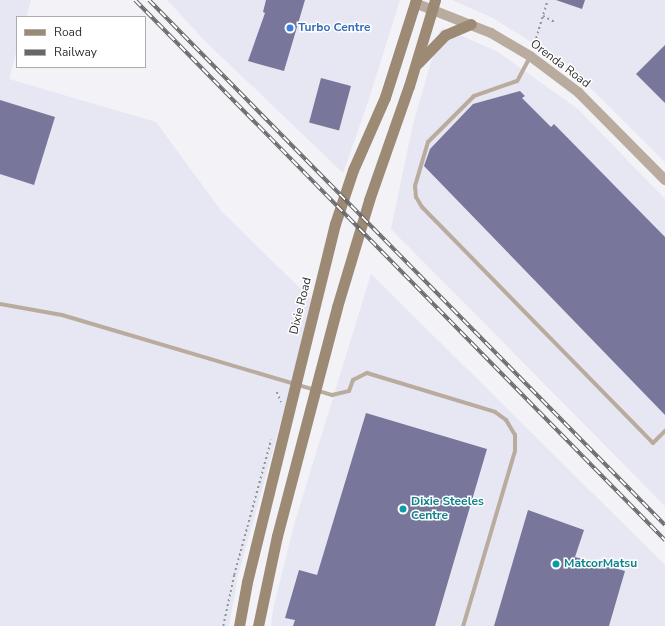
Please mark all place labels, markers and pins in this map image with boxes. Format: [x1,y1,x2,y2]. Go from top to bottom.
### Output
place label: Turbo Centre [298,21,371,35]
marker: Turbo Centre [285,23,295,33]
place label: Dixie Steeles Centre [411,495,484,523]
marker: Dixie Steeles Centre [398,504,408,514]
place label: MatcorMatsu [564,557,637,571]
marker: MatcorMatsu [551,559,561,569]

